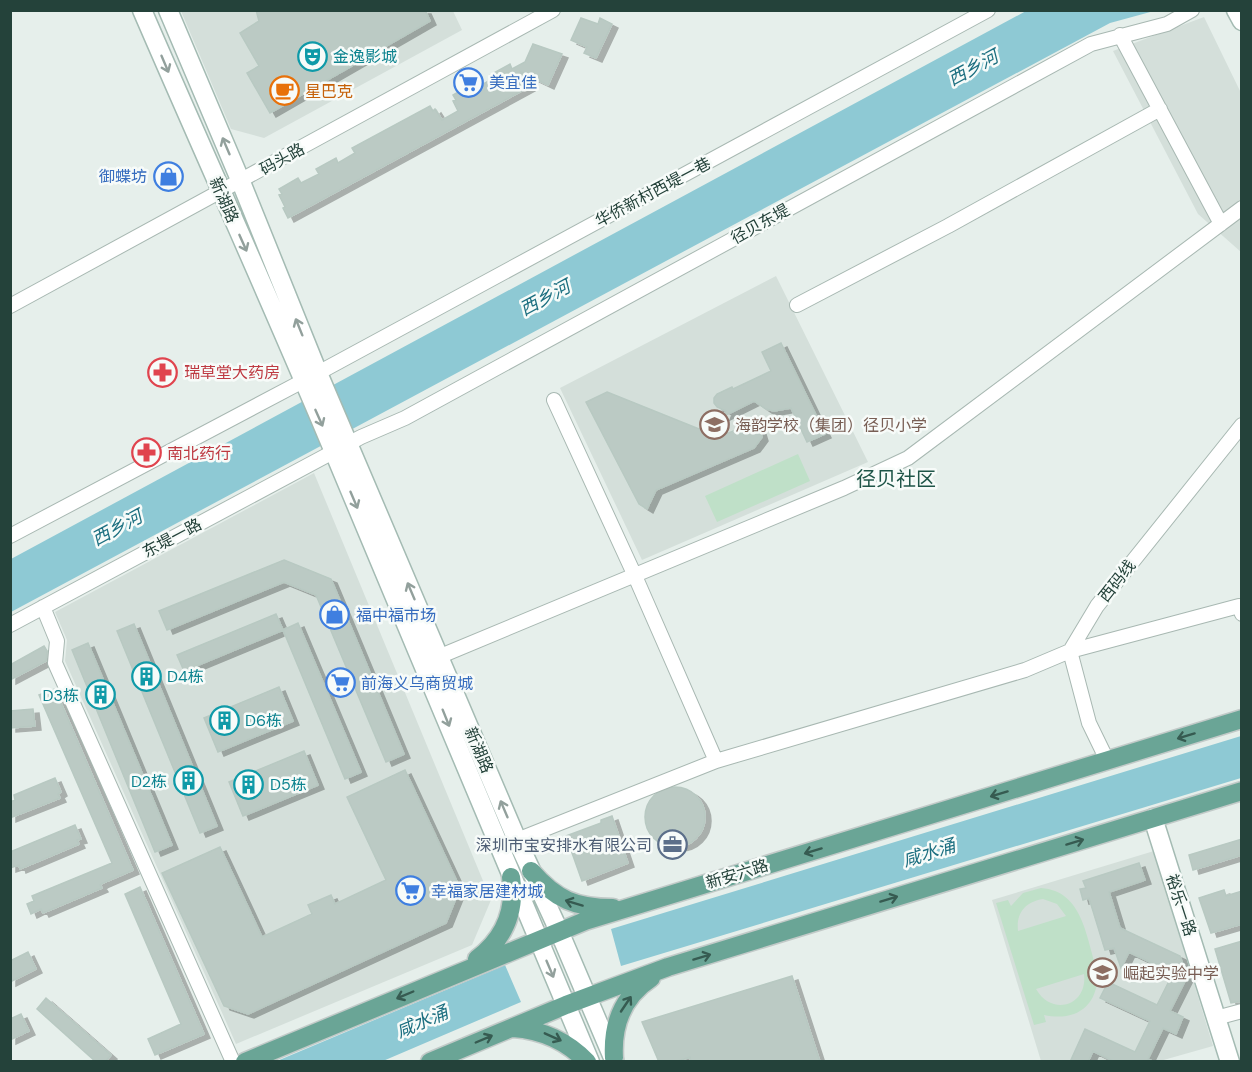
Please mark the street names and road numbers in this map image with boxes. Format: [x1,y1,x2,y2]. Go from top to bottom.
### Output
street label: 码头路 [256,138,308,180]
street label: 华侨新村西堤一巷 [592,153,714,231]
street label: 新湖路 [205,174,243,226]
street label: 径贝东堤 [727,199,793,249]
street label: 东堤一路 [139,514,205,562]
street label: 西码线 [1094,556,1140,606]
street label: 新湖路 [460,724,498,776]
street label: 新安六路 [703,855,771,893]
street label: 裕乐一路 [1161,871,1201,939]

